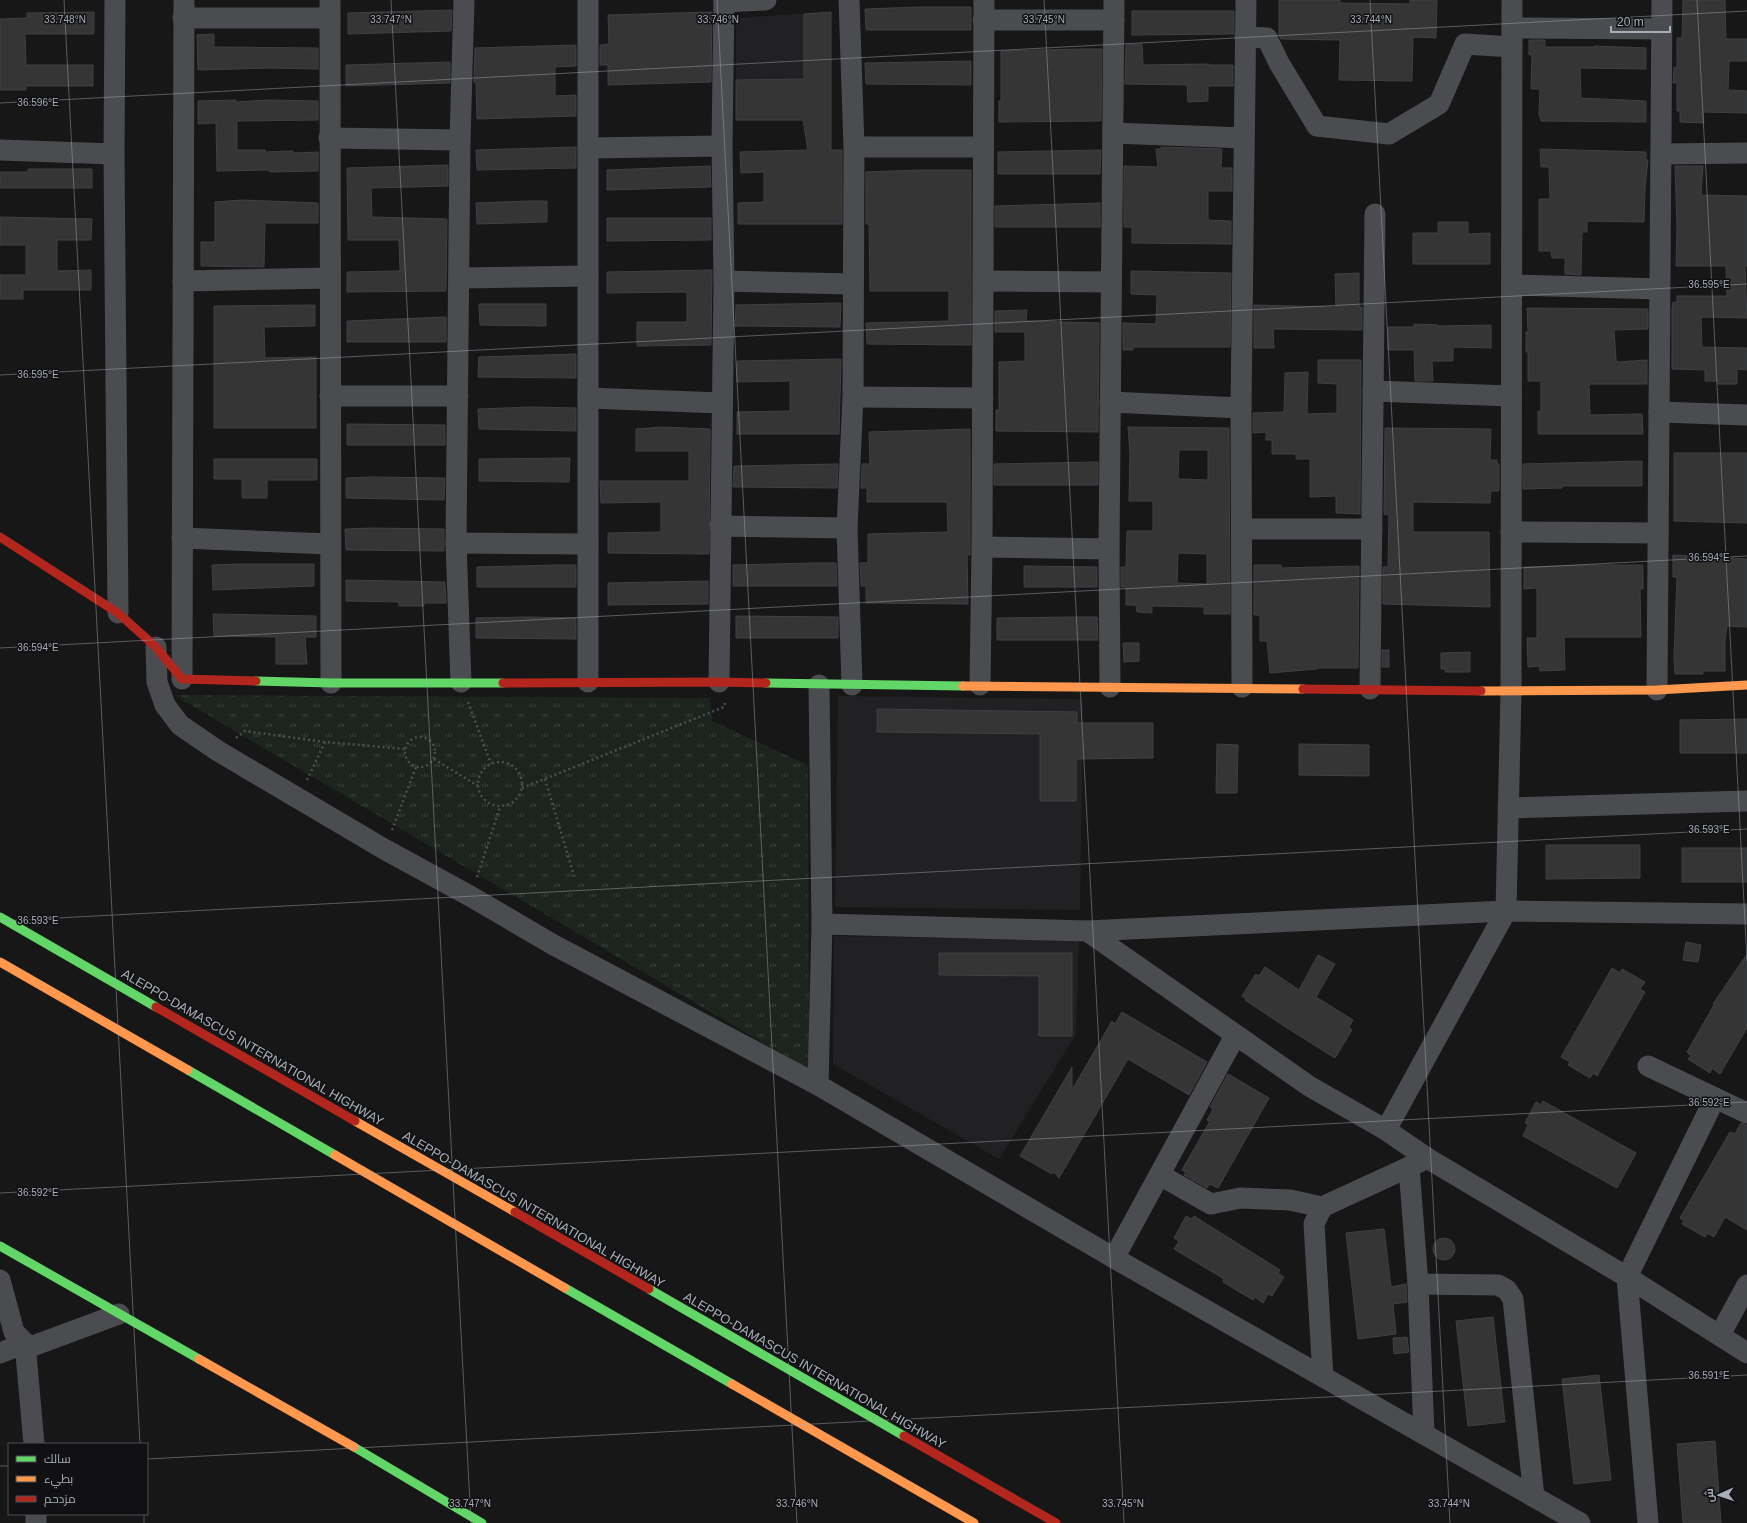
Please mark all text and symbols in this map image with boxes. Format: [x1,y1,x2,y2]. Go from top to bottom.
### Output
scale bar [1611,8,1670,34]
text: 33.748°N [44,14,86,25]
text: 33.747°N [370,14,412,25]
text: 33.746°N [697,14,739,25]
text: 33.745°N [1023,14,1065,25]
text: 33.744°N [1350,14,1392,25]
text: 20 m [1617,15,1644,29]
text: 36.596°E [17,97,59,108]
text: 36.595°E [1688,279,1730,290]
text: 36.595°E [17,369,59,380]
text: 36.594°E [1688,552,1730,563]
text: 36.594°E [17,642,59,653]
text: 36.593°E [1688,824,1730,835]
text: 36.593°E [17,915,59,926]
street label: ALEPPO-DAMASCUS INTERNATIONAL HIGHWAY [119,966,387,1129]
text: 36.592°E [1688,1097,1730,1108]
street label: ALEPPO-DAMASCUS INTERNATIONAL HIGHWAY [400,1128,668,1291]
text: 36.592°E [17,1187,59,1198]
street label: ALEPPO-DAMASCUS INTERNATIONAL HIGHWAY [681,1289,949,1452]
text: 36.591°E [1688,1370,1730,1381]
legend [8,1443,148,1515]
text: سالك [44,1452,71,1466]
text: بطيء [44,1472,73,1489]
north arrow [1699,1475,1739,1515]
text: ش [1703,1488,1716,1503]
text: مزدحم [44,1492,76,1507]
text: 33.747°N [449,1498,491,1509]
text: 33.746°N [776,1498,818,1509]
text: 33.745°N [1102,1498,1144,1509]
text: 33.744°N [1428,1498,1470,1509]

